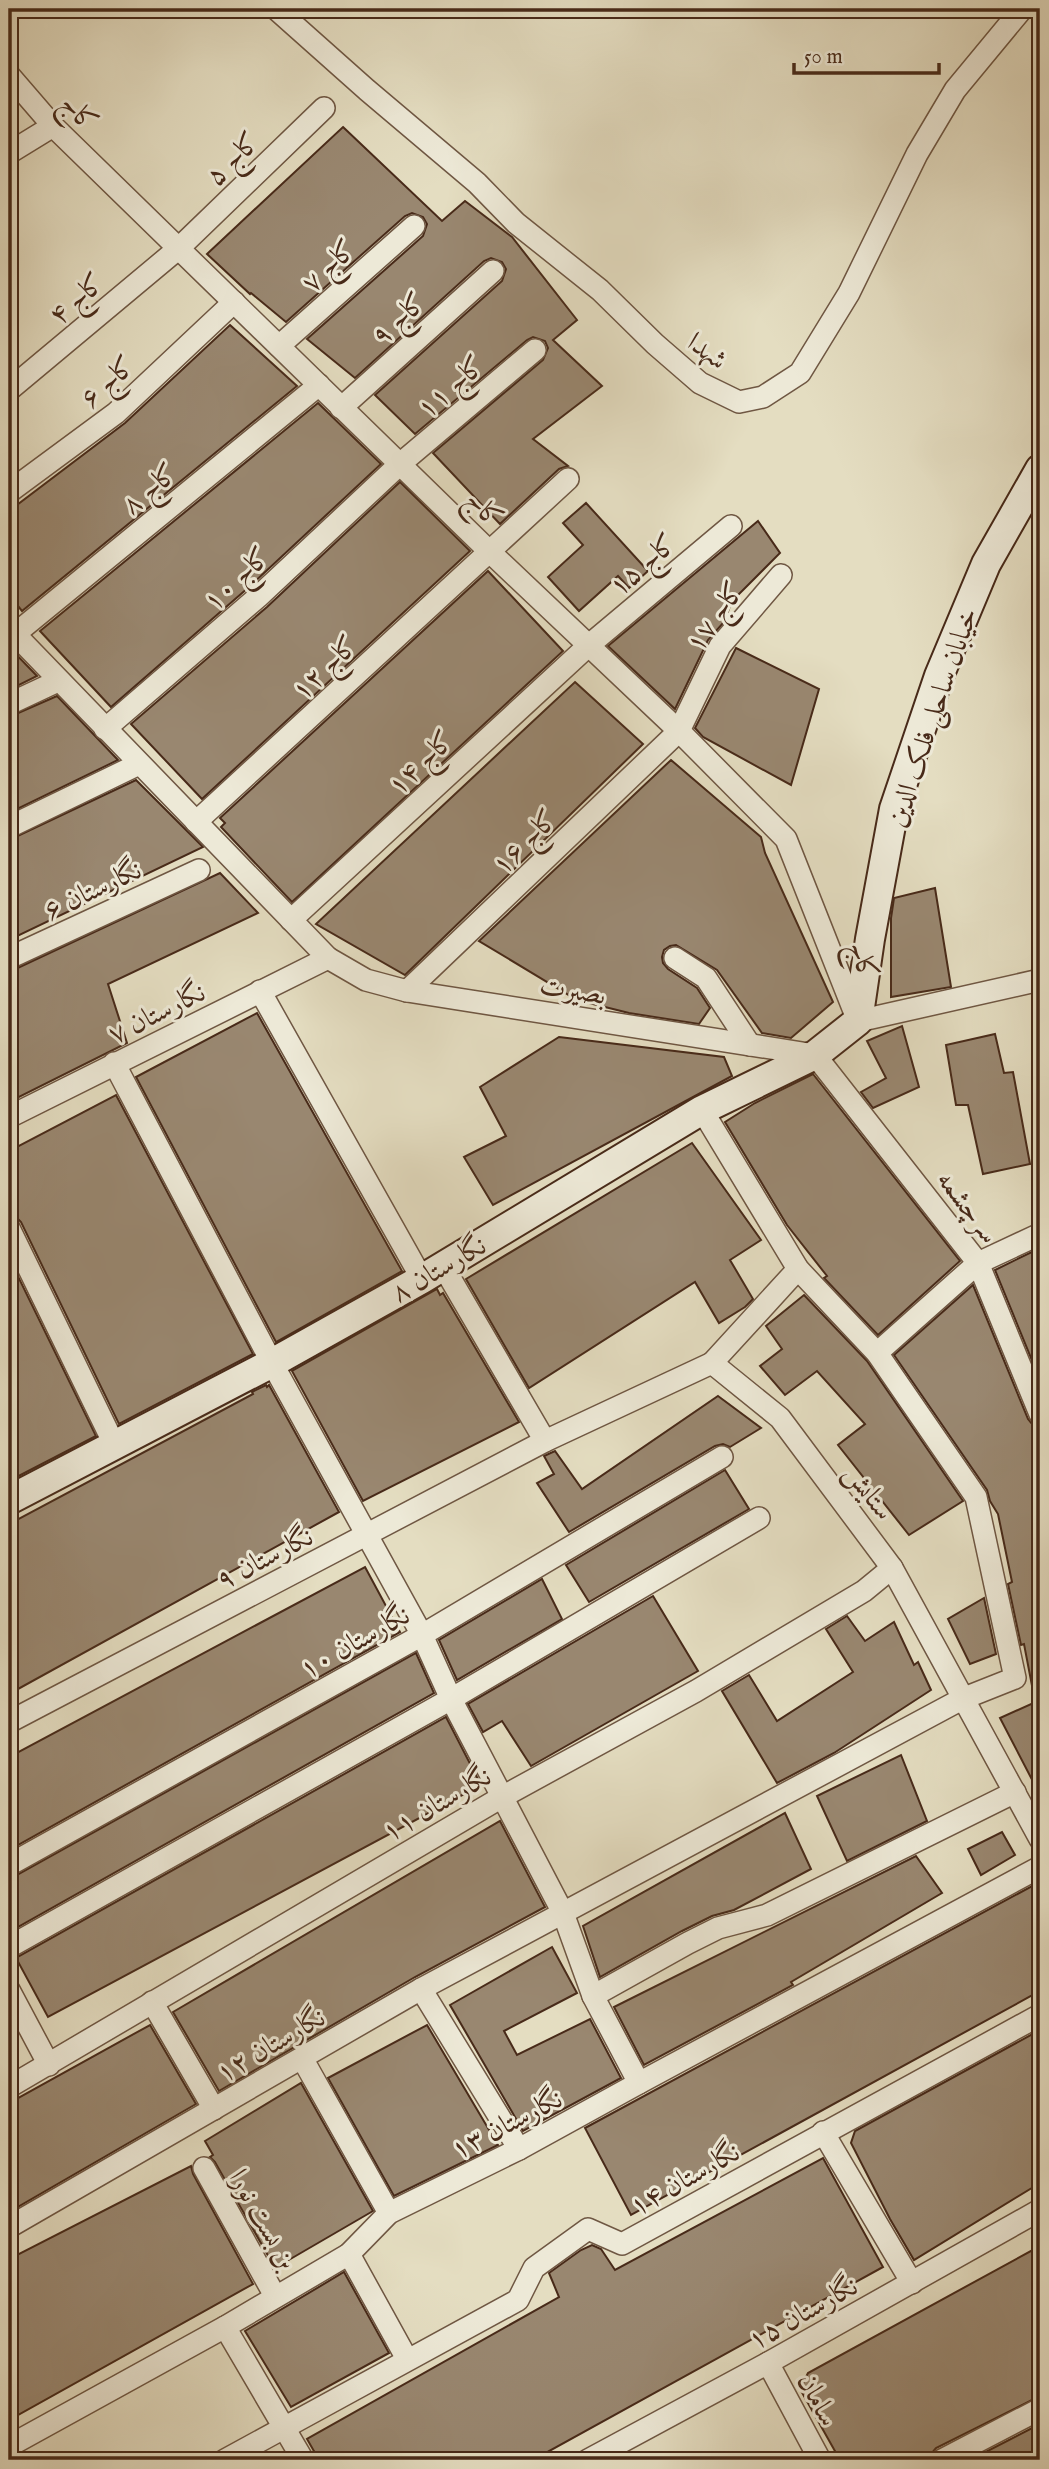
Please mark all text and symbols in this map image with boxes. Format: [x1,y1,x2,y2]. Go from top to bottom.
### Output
scale bar [794,32,939,76]
text: 50 m [804,44,843,71]
street label: کاج [47,87,105,145]
street label: کاج ۵ [199,125,273,198]
street label: کاج ۷ [295,233,369,305]
street label: کاج ۴ [42,266,117,338]
street label: کاج ۹ [365,286,439,358]
street label: شهدا [679,326,734,378]
street label: کاج ۶ [74,349,148,421]
street label: کاج ۱۱ [410,349,497,431]
street label: کاج ۸ [115,457,190,528]
street label: کاج [452,483,510,541]
street label: کاج ۱۵ [602,527,689,609]
street label: کاج ۱۰ [197,540,283,624]
street label: کاج ۱۷ [679,575,758,663]
street label: خیابان ساحلی فلک الدین [879,604,988,832]
street label: کاج ۱۲ [285,629,371,713]
street label: کاج ۱۴ [381,724,467,808]
street label: کاج ۱۶ [485,803,570,887]
street label: نگارستان ۶ [38,852,148,929]
street label: کاج [832,936,885,988]
street label: بصیرت [537,969,608,1014]
street label: نگارستان ۷ [102,974,212,1053]
street label: سرچشمه [928,1164,1006,1251]
street label: نگارستان ۸ [384,1227,493,1311]
street label: ستایش [835,1457,901,1528]
street label: نگارستان ۹ [210,1518,320,1598]
street label: نگارستان ۱۰ [293,1597,416,1688]
street label: نگارستان ۱۱ [375,1758,498,1850]
street label: نگارستان ۱۲ [209,1999,332,2091]
street label: نگارستان ۱۳ [445,2080,569,2168]
street label: نگارستان ۱۴ [623,2134,746,2225]
street label: بن بست نورا [220,2164,304,2277]
street label: نگارستان ۱۵ [741,2268,864,2359]
street label: سامان [788,2367,845,2433]

